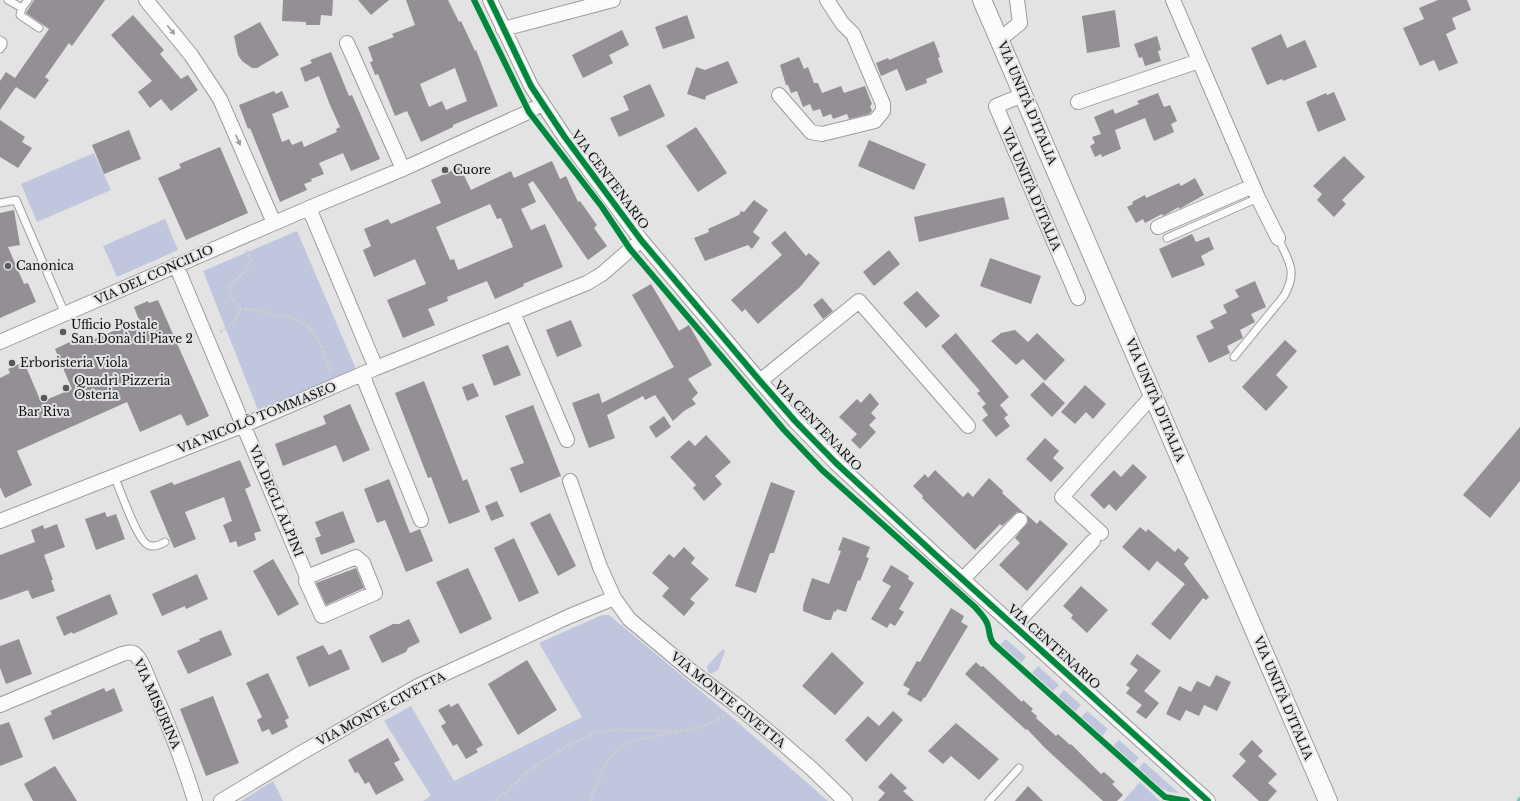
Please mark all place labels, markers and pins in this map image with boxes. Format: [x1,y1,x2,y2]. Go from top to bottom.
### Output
place label: Cuore [453,162,491,177]
marker: Cuore [440,165,450,175]
place label: Canonica [16,258,74,273]
marker: Canonica [3,261,13,271]
place label: Ufficio Postale San Donà di Piave 2 [71,317,193,346]
marker: Ufficio Postale San Donà di Piave 2 [58,327,68,337]
place label: Erboristeria Viola [20,355,128,370]
marker: Erboristeria Viola [7,358,17,368]
place label: Quadrì Pizzeria Osteria [74,373,171,402]
marker: Quadrì Pizzeria Osteria [61,383,71,393]
marker: Bar Riva [39,393,49,403]
place label: Bar Riva [18,404,70,419]

